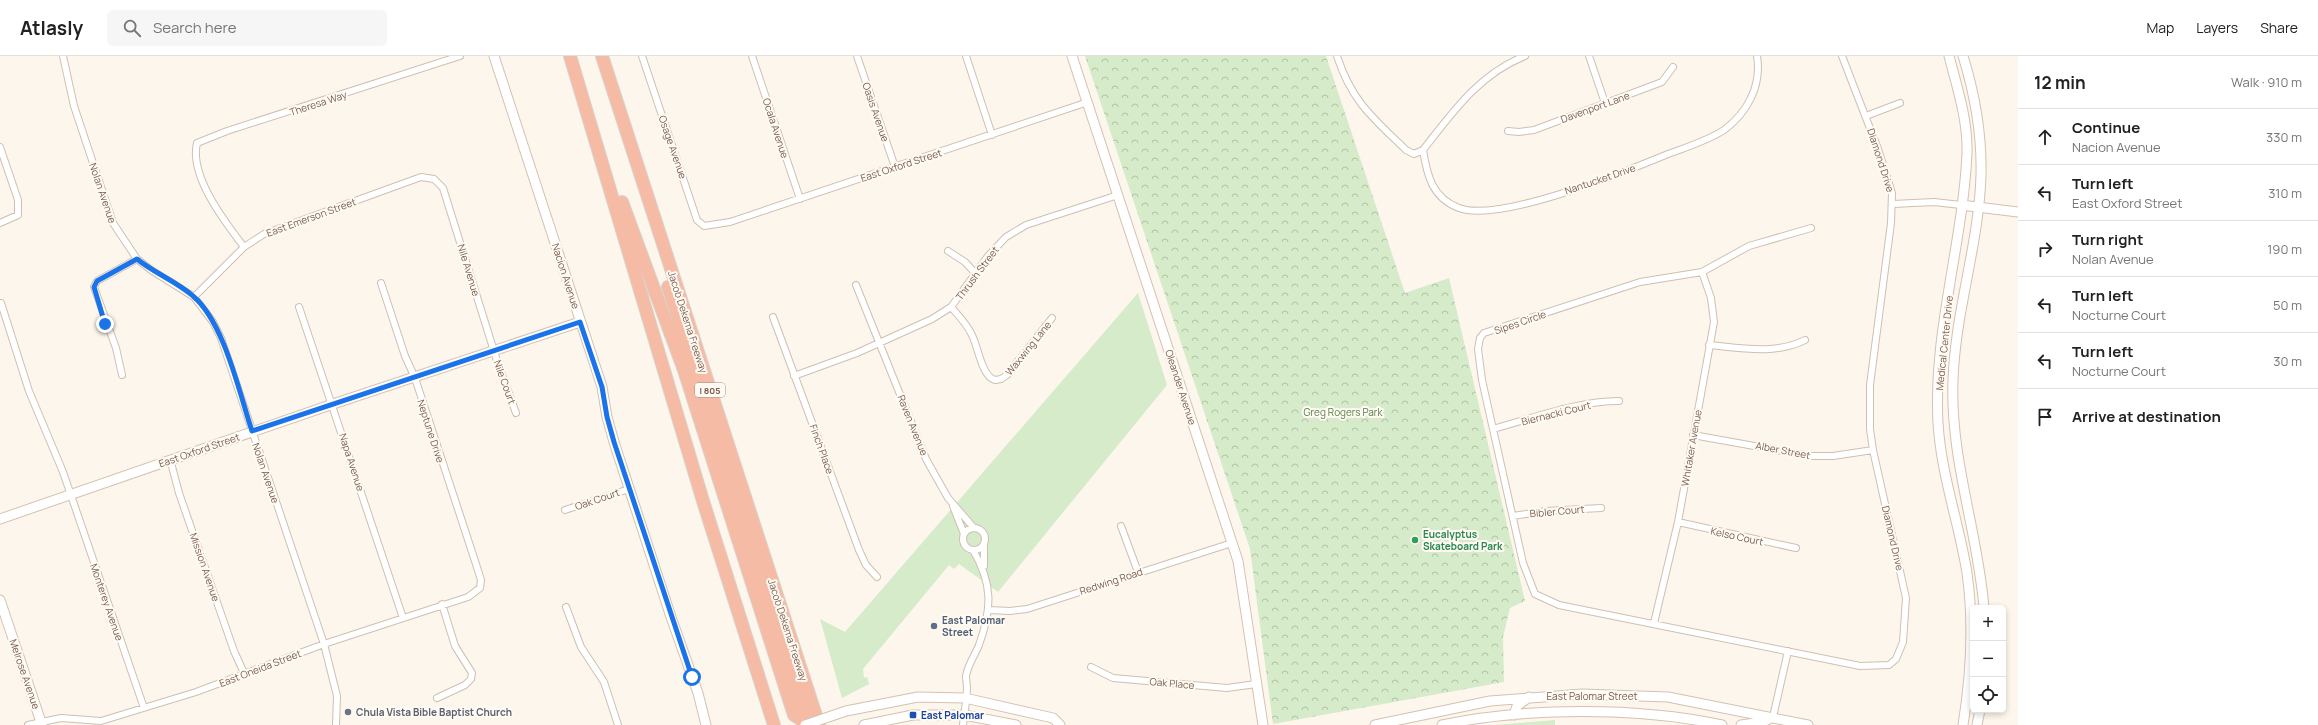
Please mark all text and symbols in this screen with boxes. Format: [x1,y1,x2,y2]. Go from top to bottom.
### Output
search box [107,10,387,46]
text: Atlasly [20,15,83,41]
icon: search [121,17,143,39]
text: Search here [153,17,236,38]
text: Map [2146,18,2174,37]
text: Layers [2196,18,2238,37]
text: Share [2260,18,2298,37]
text: 12 min [2034,71,2086,94]
text: Walk · 910 m [2231,73,2302,91]
street label: Oasis Avenue [859,80,893,144]
street label: Theresa Way [288,87,349,119]
street label: Davenport Lane [1559,88,1632,126]
street label: Ocala Avenue [760,96,792,160]
street label: Osage Avenue [656,113,690,181]
text: Continue [2072,117,2140,138]
street label: Diamond Drive [1864,126,1898,194]
icon: ahead [2034,126,2056,148]
text: 330 m [2266,128,2302,146]
text: Nacion Avenue [2072,138,2161,156]
street label: East Oxford Street [858,145,944,185]
street label: Nantucket Drive [1563,160,1637,198]
street label: Nolan Avenue [86,161,120,225]
text: Turn left [2072,173,2134,194]
icon: left [2034,182,2056,204]
text: 310 m [2268,184,2302,202]
street label: East Emerson Street [264,194,358,240]
text: East Oxford Street [2072,194,2182,212]
text: Turn right [2072,229,2143,250]
icon: right [2034,238,2056,260]
text: 190 m [2267,240,2302,258]
street label: Nacion Avenue [549,241,583,311]
street label: Nile Avenue [454,242,484,298]
street label: Thrush Street [952,243,1002,303]
text: Nolan Avenue [2072,250,2154,268]
street label: Jacob Dekema Freeway [665,269,711,375]
text: Turn left [2072,285,2134,306]
icon: left [2034,294,2056,316]
street label: Medical Center Drive [1932,295,1956,391]
text: 50 m [2273,296,2302,314]
text: Nocturne Court [2072,306,2166,324]
street label: Sipes Circle [1492,307,1548,337]
route end [96,315,114,333]
street label: Waxwing Lane [1002,318,1054,378]
text: Turn left [2072,341,2134,362]
street label: Oleander Avenue [1162,348,1200,427]
icon: left [2034,350,2056,372]
text: 30 m [2273,352,2302,370]
street label: Nile Court [491,358,519,406]
text: Nocturne Court [2072,362,2166,380]
road number: I 805 [695,383,725,397]
street label: Raven Avenue [894,393,932,458]
street label: Neptune Drive [414,398,448,464]
street label: Biernacki Court [1520,398,1592,428]
park label: Greg Rogers Park [1304,405,1383,419]
icon: arrive [2034,406,2056,428]
text: Arrive at destination [2072,406,2221,427]
street label: Whitaker Avenue [1677,408,1705,487]
street label: Finch Place [807,422,838,476]
street label: East Oxford Street [157,430,241,470]
street label: Napa Avenue [336,431,368,493]
street label: Alber Street [1754,438,1812,462]
street label: Nolan Avenue [249,441,283,505]
street label: Oak Court [573,485,621,513]
street label: Bibler Court [1529,502,1585,520]
street label: Diamond Drive [1879,504,1907,572]
street label: Kelso Court [1709,524,1765,548]
place label: Eucalyptus Skateboard Park [1423,527,1503,553]
street label: Mission Avenue [187,531,223,603]
marker: Eucalyptus Skateboard Park [1410,535,1420,545]
street label: Monterey Avenue [87,562,127,643]
street label: Redwing Road [1078,564,1144,598]
street label: Jacob Dekema Freeway [765,577,811,683]
map controls [1970,605,2006,713]
button: + [1970,605,2006,641]
place label: East Palomar Street [942,613,1005,639]
marker: East Palomar Street [929,621,939,631]
street label: Melrose Avenue [6,637,44,711]
button: − [1970,641,2006,677]
street label: East Oneida Street [217,646,303,690]
route start [683,668,701,686]
street label: Oak Place [1149,674,1195,692]
button: locate [1970,677,2006,713]
street label: East Palomar Street [1546,689,1638,703]
place label: Chula Vista Bible Baptist Church [356,705,512,719]
marker: Chula Vista Bible Baptist Church [343,707,353,717]
place label: East Palomar [921,708,984,722]
marker: East Palomar [908,710,918,720]

